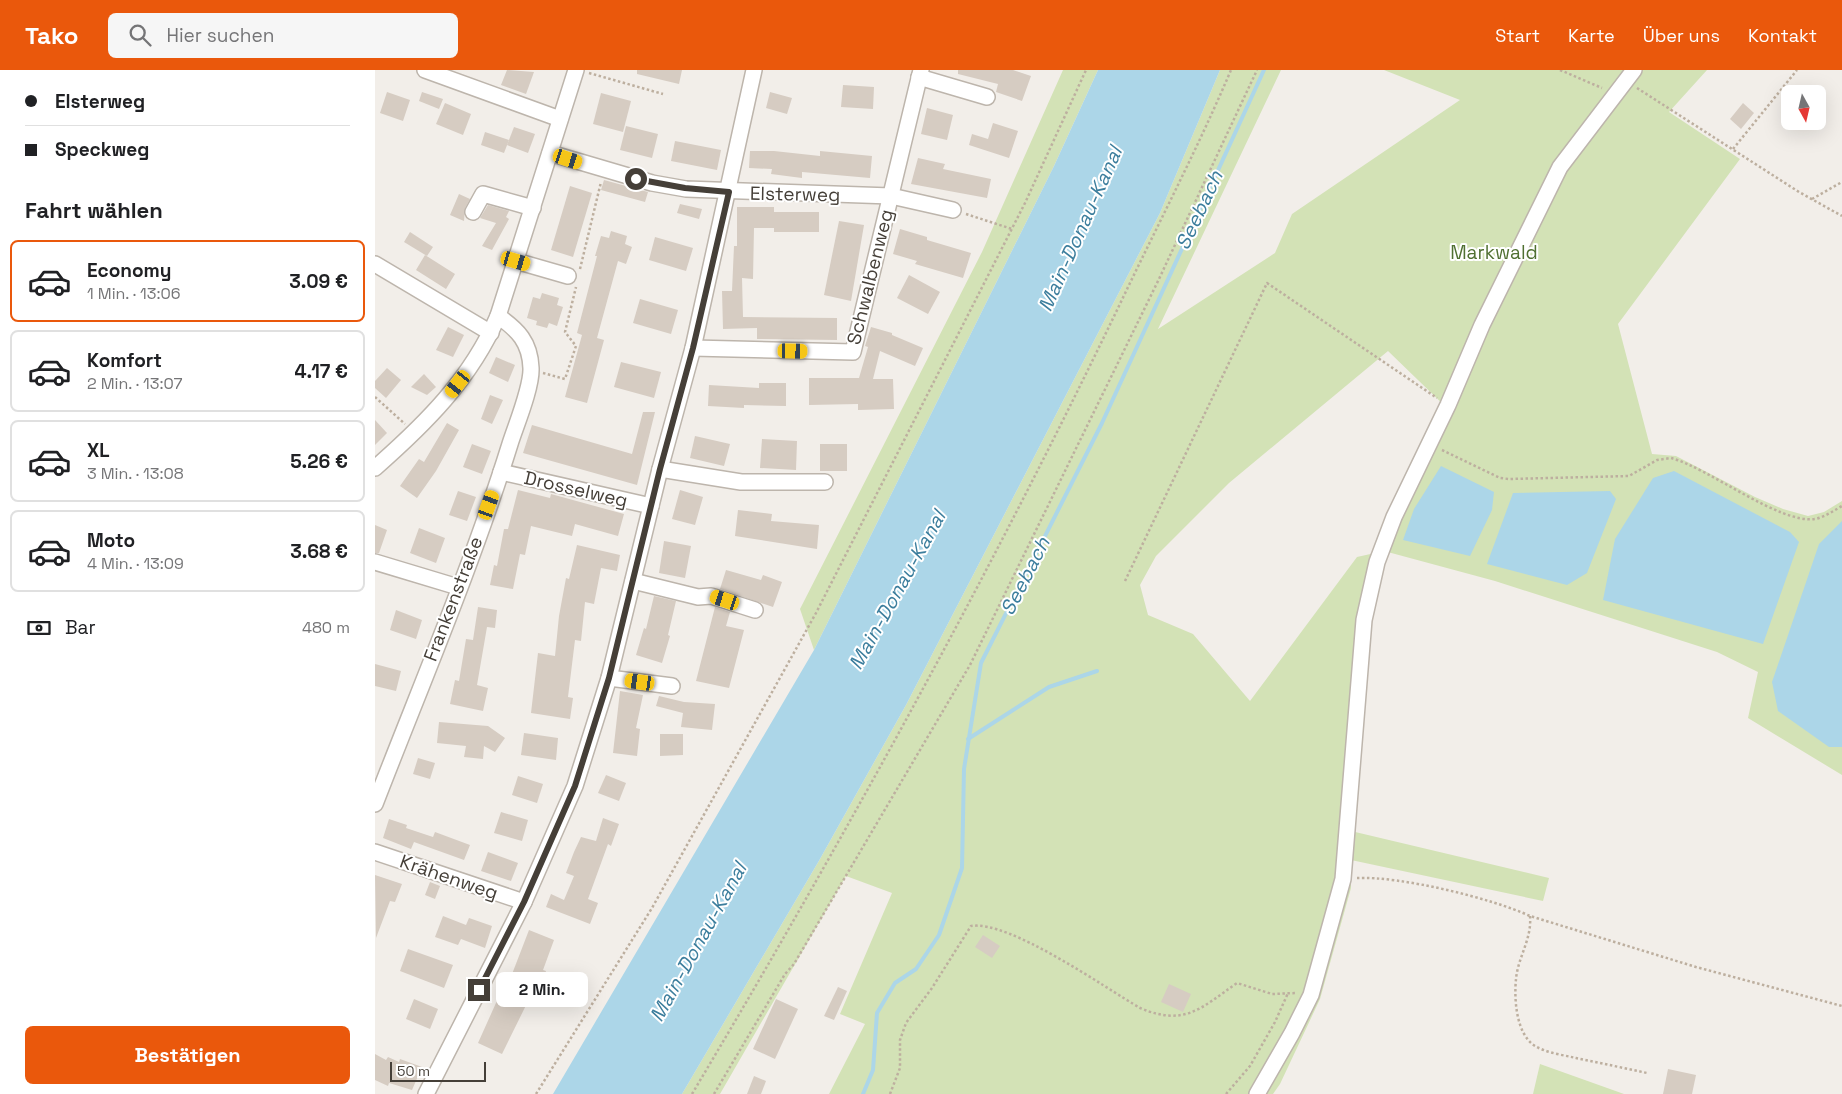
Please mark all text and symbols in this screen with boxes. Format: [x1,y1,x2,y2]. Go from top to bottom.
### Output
search box [108,13,458,58]
text: Tako [25,20,78,51]
icon: search [126,21,154,49]
text: Hier suchen [166,23,274,48]
text: Start [1495,24,1540,47]
text: Karte [1568,24,1615,47]
text: Über uns [1643,24,1720,47]
text: Kontakt [1748,24,1817,47]
north arrow [1781,85,1826,130]
map controls [1781,85,1826,130]
text: Elsterweg [55,89,145,114]
text: Speckweg [55,137,149,162]
water label: Main-Donau-Kanal [1032,141,1129,316]
car [551,147,584,171]
water label: Seebach [1169,166,1229,254]
route start [625,168,647,190]
street label: Elsterweg [750,181,840,207]
text: Fahrt wählen [25,196,163,224]
street label: Schwalbenweg [841,207,899,347]
park label: Markwald [1450,240,1538,265]
car [499,250,532,272]
text: Economy [87,258,171,283]
icon: car [27,259,72,304]
text: 3.09 € [289,269,348,294]
text: 1 Min. · 13:06 [87,283,181,304]
car [777,343,808,359]
text: Komfort [87,348,162,373]
icon: car [27,349,72,394]
text: 4.17 € [294,359,348,384]
car [442,368,473,400]
text: 2 Min. · 13:07 [87,373,182,394]
text: XL [87,438,110,463]
icon: car [27,439,72,484]
text: 5.26 € [290,449,348,474]
text: 3 Min. · 13:08 [87,463,184,484]
street label: Drosselweg [522,465,630,513]
car [476,488,501,522]
water label: Main-Donau-Kanal [843,504,953,674]
text: Moto [87,528,135,553]
icon: car [27,529,72,574]
water label: Seebach [994,532,1056,619]
street label: Frankenstraße [418,533,488,665]
text: 3.68 € [290,539,348,564]
text: 4 Min. · 13:09 [87,553,184,574]
car [708,588,741,612]
icon: cash [25,614,53,642]
text: Bar [65,615,96,640]
text: 480 m [302,617,350,638]
car [624,672,655,692]
street label: Krähenweg [397,849,501,905]
water label: Main-Donau-Kanal [644,856,754,1026]
callout: 2 Min. [497,972,589,1008]
route end [468,979,490,1001]
text: 2 Min. [519,979,565,1000]
button: Bestätigen [25,1026,350,1084]
scale bar [390,1059,486,1082]
text: 50 m [397,1062,430,1080]

